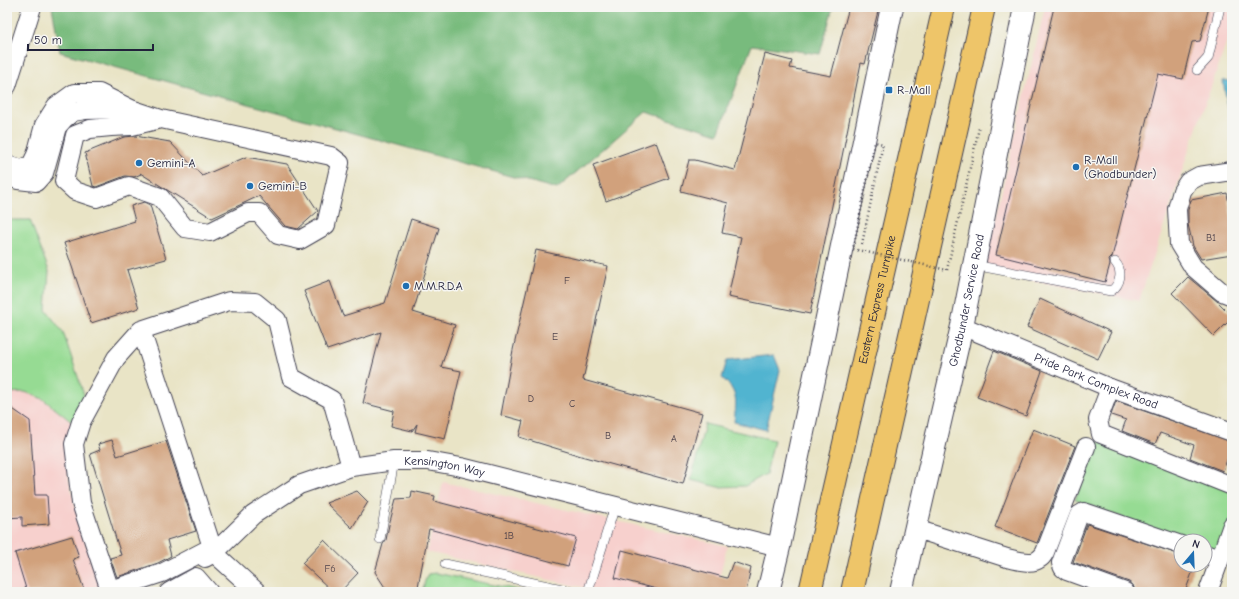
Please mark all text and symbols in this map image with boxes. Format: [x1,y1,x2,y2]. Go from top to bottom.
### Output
scale bar [28,26,153,52]
text: 50 m [34,33,62,47]
place label: R-Mall [897,83,930,97]
marker: R-Mall [884,85,894,95]
place label: R-Mall (Ghodbunder) [1084,153,1156,181]
place label: Gemini-A [147,156,195,170]
marker: Gemini-A [134,158,144,168]
marker: R-Mall (Ghodbunder) [1071,162,1081,172]
place label: Gemini-B [258,179,307,193]
marker: Gemini-B [245,181,255,191]
house number: B1 [1206,232,1216,244]
street label: Ghodbunder Service Road [946,233,987,368]
street label: Eastern Express Turnpike [855,234,898,365]
house number: F [564,275,570,287]
place label: M.M.R.D.A [414,279,463,293]
marker: M.M.R.D.A [401,281,411,291]
house number: E [552,331,558,343]
street label: Pride Park Complex Road [1032,350,1160,412]
house number: D [528,393,534,405]
house number: C [569,398,575,410]
house number: B [605,430,611,442]
house number: A [671,433,677,445]
street label: Kensington Way [404,454,487,480]
house number: 1B [504,530,514,542]
north arrow [1173,533,1213,573]
text: N [1191,537,1202,551]
house number: F6 [324,563,336,575]

